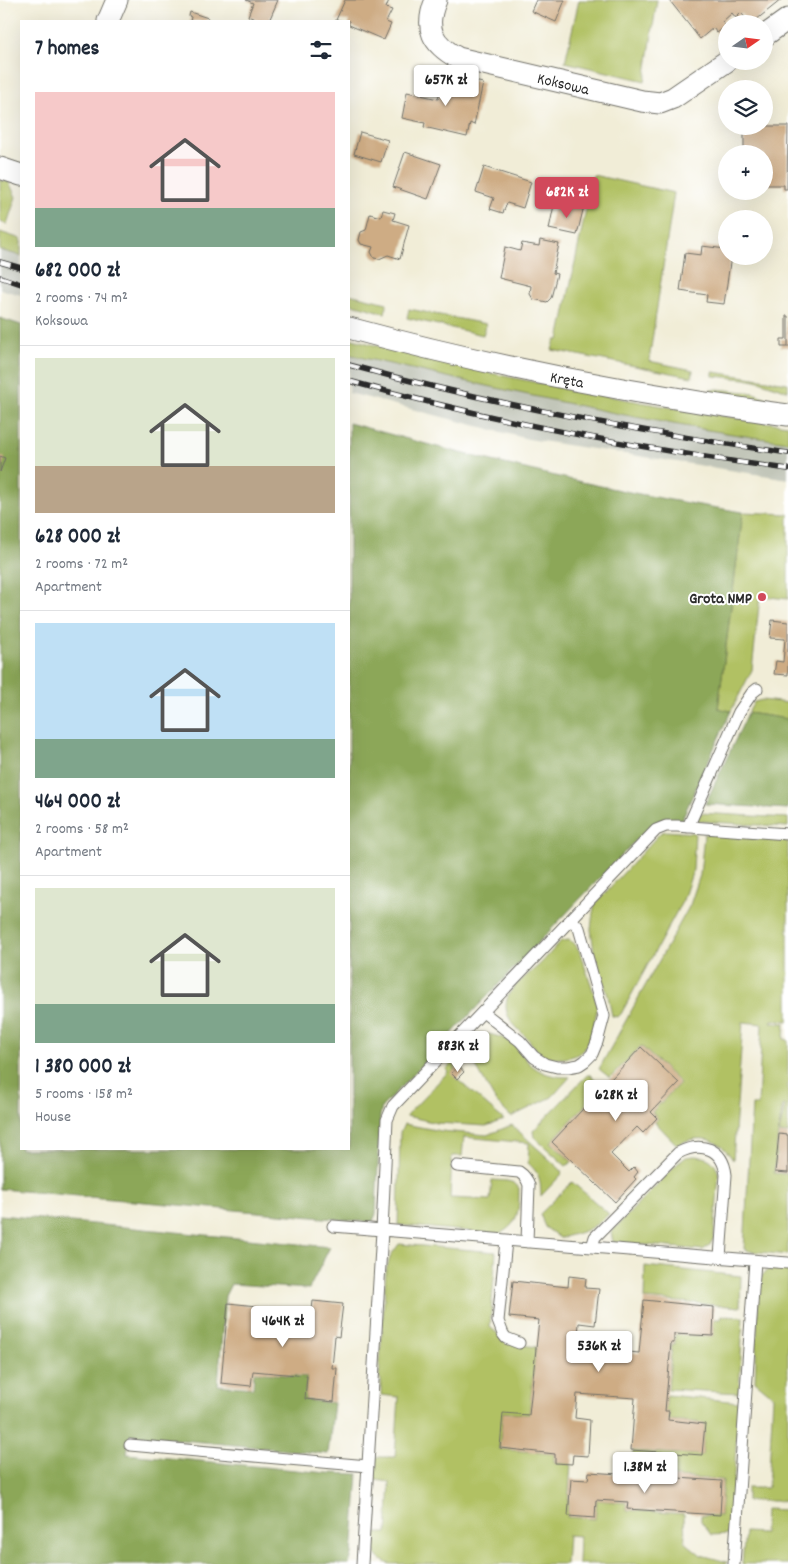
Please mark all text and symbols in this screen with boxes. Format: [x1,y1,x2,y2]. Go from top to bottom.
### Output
north arrow [718,15,772,70]
map controls [718,15,773,265]
text: 7 homes [35,35,99,65]
icon: filters [307,36,335,64]
pin: 657K zł [400,64,492,107]
street label: Koksowa [535,68,592,102]
text: 657K zł [425,69,467,92]
button: layers [718,80,773,135]
icon: home [140,125,230,215]
button: + [718,145,773,200]
pin: 682K zł [521,176,613,219]
text: 682K zł [546,181,588,204]
button: − [718,210,773,265]
text: 682 000 zł [35,257,120,287]
text: 2 rooms · 74 m² [35,287,128,310]
text: Koksowa [35,310,88,333]
street label: Kręta [548,367,586,396]
icon: home [140,390,230,480]
text: 628 000 zł [35,523,120,553]
text: 2 rooms · 72 m² [35,553,128,576]
text: Apartment [35,576,102,599]
place label: Grota NMP [689,588,753,611]
marker: Grota NMP [756,591,768,603]
icon: home [140,655,230,745]
text: 464 000 zł [35,788,120,818]
text: 2 rooms · 58 m² [35,818,129,841]
text: Apartment [35,841,102,864]
icon: home [140,920,230,1010]
pin: 883K zł [412,1030,504,1073]
text: 883K zł [437,1035,479,1058]
text: 1 380 000 zł [35,1053,131,1083]
pin: 628K zł [570,1080,662,1122]
text: 5 rooms · 158 m² [35,1083,133,1106]
text: 628K zł [595,1084,637,1107]
text: House [35,1106,71,1129]
pin: 464K zł [237,1306,329,1348]
text: 464K zł [262,1310,304,1333]
pin: 536K zł [553,1330,645,1373]
text: 536K zł [577,1335,621,1358]
pin: 1.38M zł [593,1452,697,1494]
text: 1.38M zł [624,1456,666,1479]

